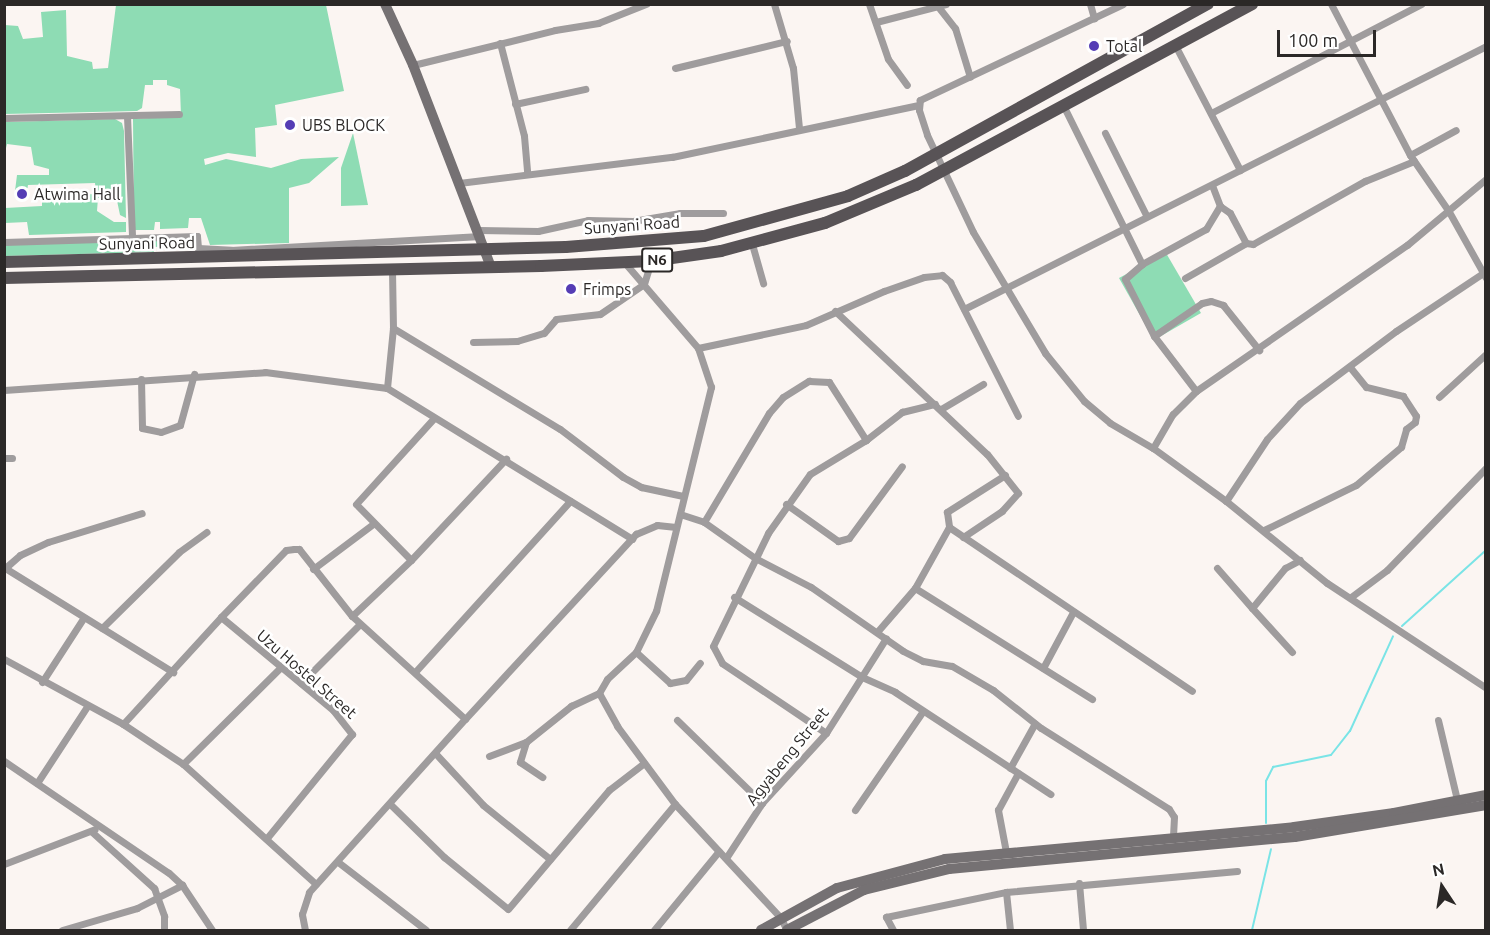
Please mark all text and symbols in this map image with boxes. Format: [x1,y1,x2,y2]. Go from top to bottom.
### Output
scale bar [1280,18,1379,56]
text: 100 m [1288,30,1338,50]
place label: Total [1106,36,1142,56]
marker: Total [1087,39,1101,53]
place label: UBS BLOCK [302,115,385,135]
marker: UBS BLOCK [283,118,297,132]
place label: Atwima Hall [34,184,120,204]
marker: Atwima Hall [15,187,29,201]
street label: Sunyani Road [583,212,681,238]
street label: Sunyani Road [99,233,195,253]
road number: N6 [640,248,674,272]
place label: Frimps [583,279,631,299]
marker: Frimps [564,282,578,296]
street label: Uzu Hostel Street [253,625,361,723]
street label: Agyabeng Street [742,703,832,809]
north arrow [1412,857,1472,917]
text: N [1431,859,1446,879]

